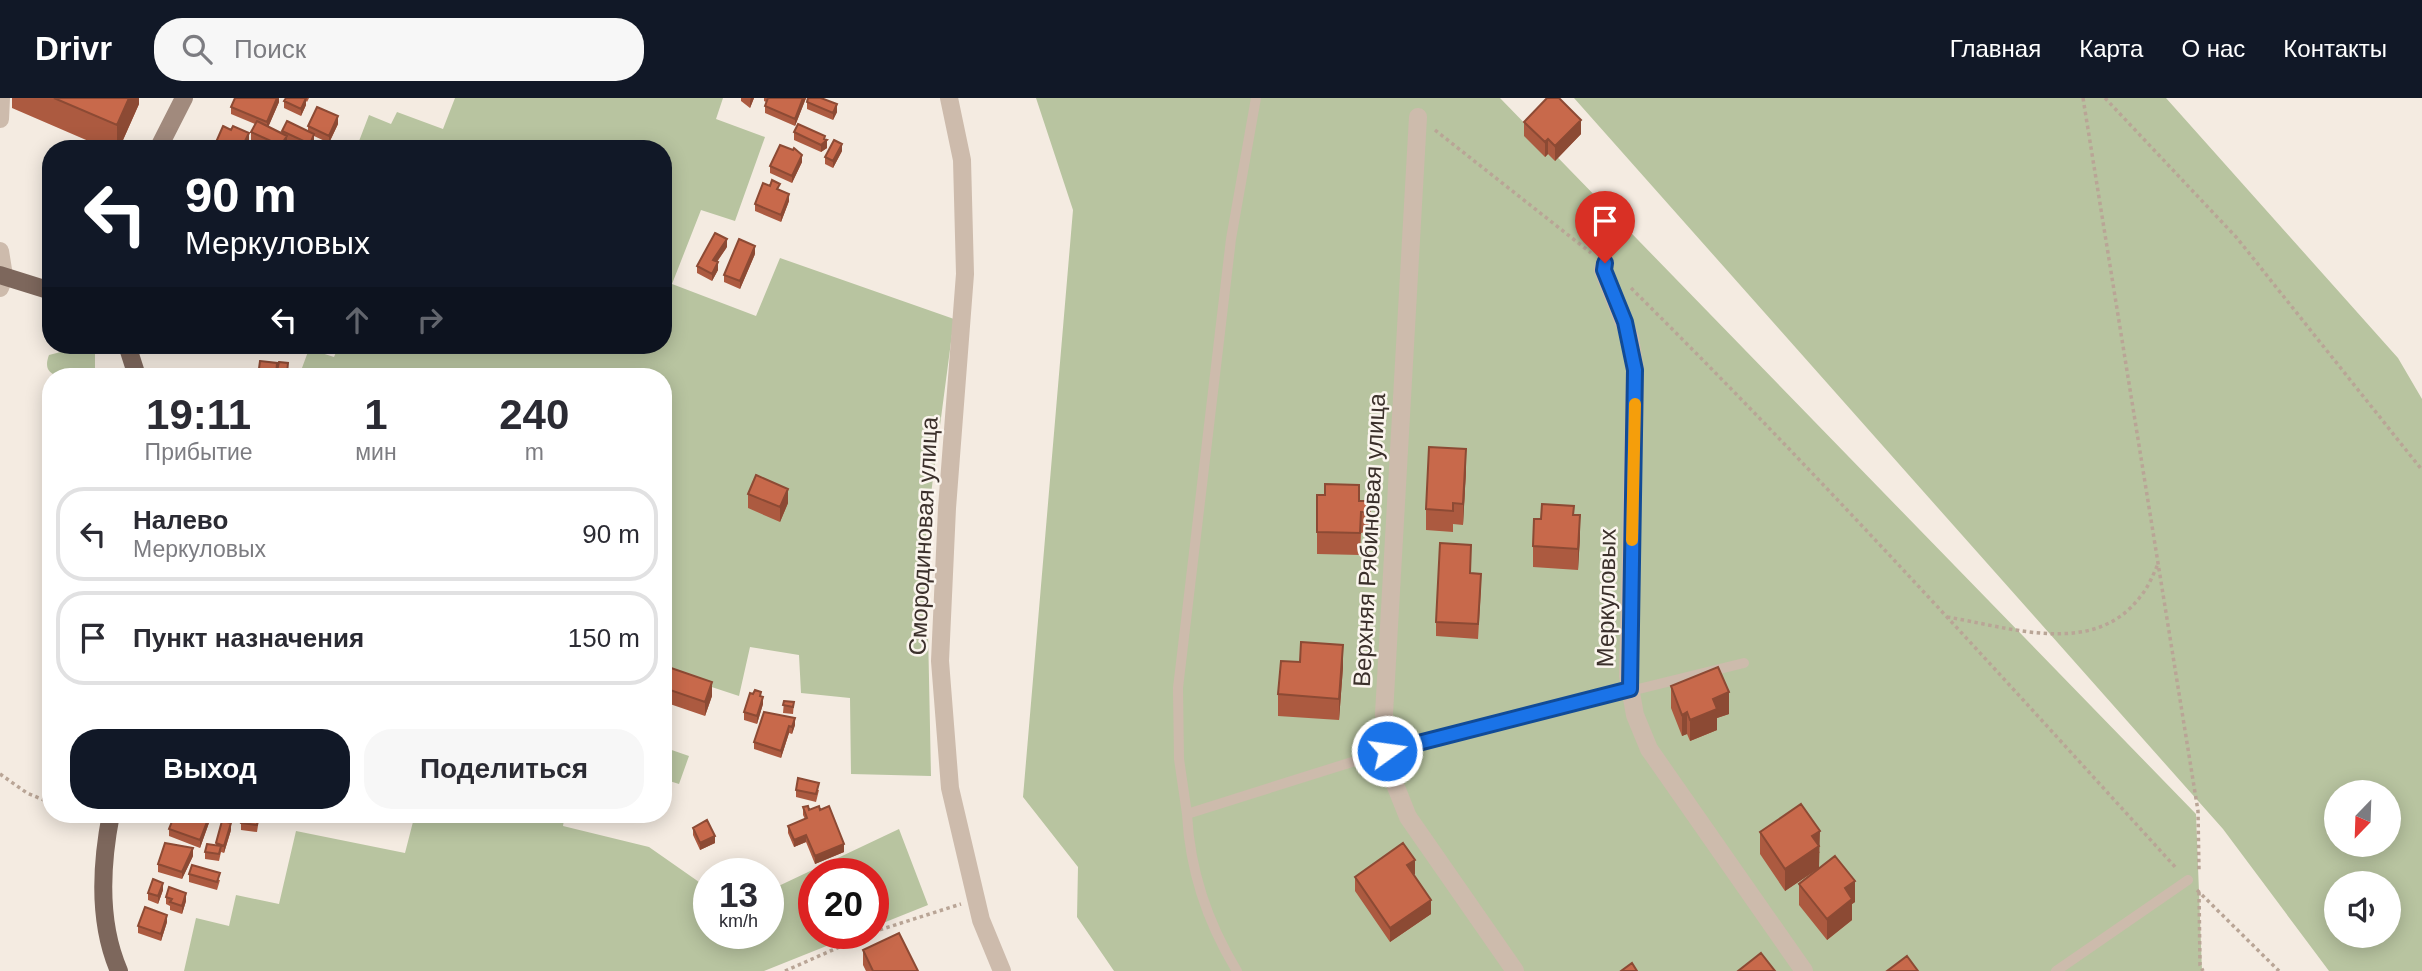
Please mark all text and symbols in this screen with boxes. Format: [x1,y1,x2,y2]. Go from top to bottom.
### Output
search box [154,18,644,81]
text: Drivr [35,30,112,67]
icon: search [178,30,216,68]
text: Поиск [234,34,306,64]
text: Главная [1950,35,2041,62]
text: Карта [2079,35,2143,62]
text: О нас [2181,35,2245,62]
text: Контакты [2283,35,2387,62]
icon: left [70,168,161,259]
text: 90 m [185,168,297,222]
pin [1575,191,1635,263]
icon: arrive [1586,202,1624,240]
text: Меркуловых [185,225,370,261]
icon: left [265,301,303,339]
icon: ahead [338,301,376,339]
icon: right [411,301,449,339]
text: 19:11 [146,391,251,438]
text: 1 [364,391,388,438]
text: 240 [499,391,569,438]
street label: Верхняя Рябиновая улица [1348,392,1390,687]
street label: Смородиновая улица [903,415,943,656]
text: Прибытие [145,439,253,465]
text: мин [355,439,397,465]
text: m [525,439,544,465]
text: Налево [133,505,228,535]
icon: left [74,515,112,553]
text: 90 m [582,519,640,549]
street label: Меркуловых [1591,528,1621,668]
text: Меркуловых [133,536,266,562]
icon: arrive [74,619,112,657]
text: Пункт назначения [133,623,364,653]
text: 150 m [568,623,640,653]
position arrow [1350,714,1424,788]
button: Выход [70,729,350,809]
button: Поделиться [364,729,644,809]
north arrow [2324,780,2401,858]
map controls [2324,780,2401,948]
speed limit sign: 20 [798,858,889,949]
button: sound [2324,871,2401,948]
text: 13 [719,875,758,914]
text: km/h [719,911,758,931]

